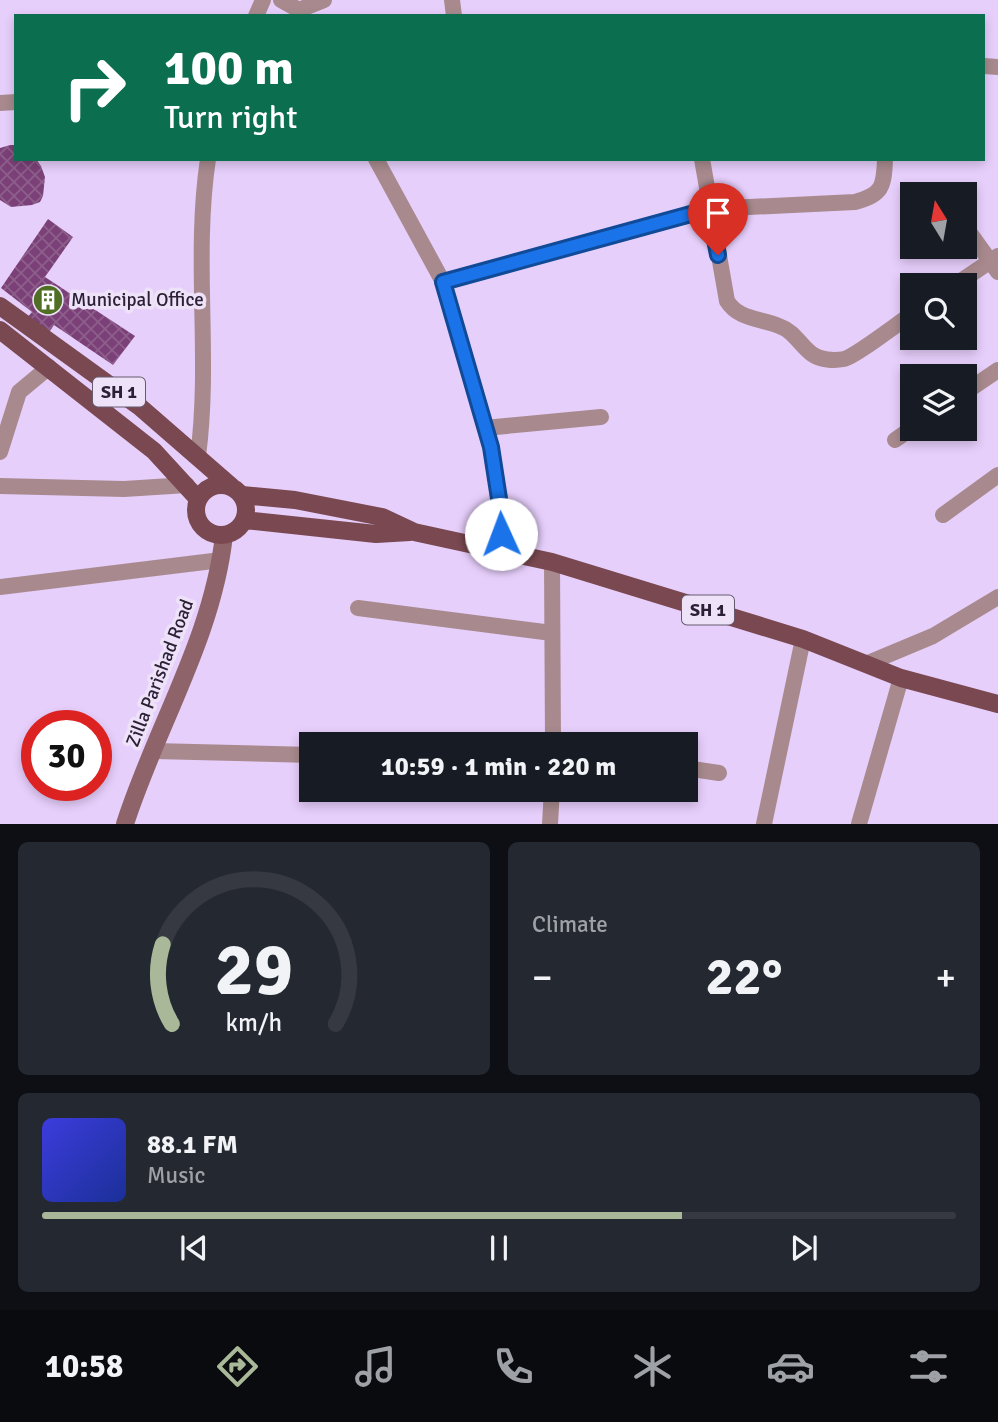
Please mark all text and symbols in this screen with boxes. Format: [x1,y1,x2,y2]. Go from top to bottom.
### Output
text: 100 m [164,38,294,98]
icon: right [49,42,140,133]
text: Turn right [164,98,297,137]
north arrow [900,182,976,259]
map controls [900,182,977,441]
pin [688,183,748,255]
icon: arrive [699,194,737,232]
button: search [900,273,977,350]
building icon: Municipal Office [31,283,65,317]
place label: Municipal Office [71,288,204,312]
button: layers [900,364,977,441]
road number: SH 1 [93,378,145,406]
position arrow [464,497,538,571]
street label: Zilla Parishad Road [121,596,199,750]
road number: SH 1 [682,596,734,624]
speed limit sign: 30 [21,710,112,801]
text: 10:59 · 1 min · 220 m [381,751,616,783]
text: Climate [532,910,608,939]
text: 29 [215,927,293,1016]
text: 22° [706,945,782,1009]
text: − [532,954,553,1001]
text: + [935,954,956,1001]
text: km/h [226,1007,282,1038]
text: 88.1 FM [147,1129,238,1161]
text: Music [147,1161,205,1190]
icon: previous [175,1229,213,1267]
icon: pause [480,1229,518,1267]
icon: next [785,1229,823,1267]
icon: directions [213,1342,262,1391]
icon: music [351,1342,400,1391]
icon: phone [489,1342,538,1391]
icon: climate [628,1342,677,1391]
icon: car [766,1342,815,1391]
icon: filters [904,1342,953,1391]
text: 10:58 [45,1347,123,1386]

